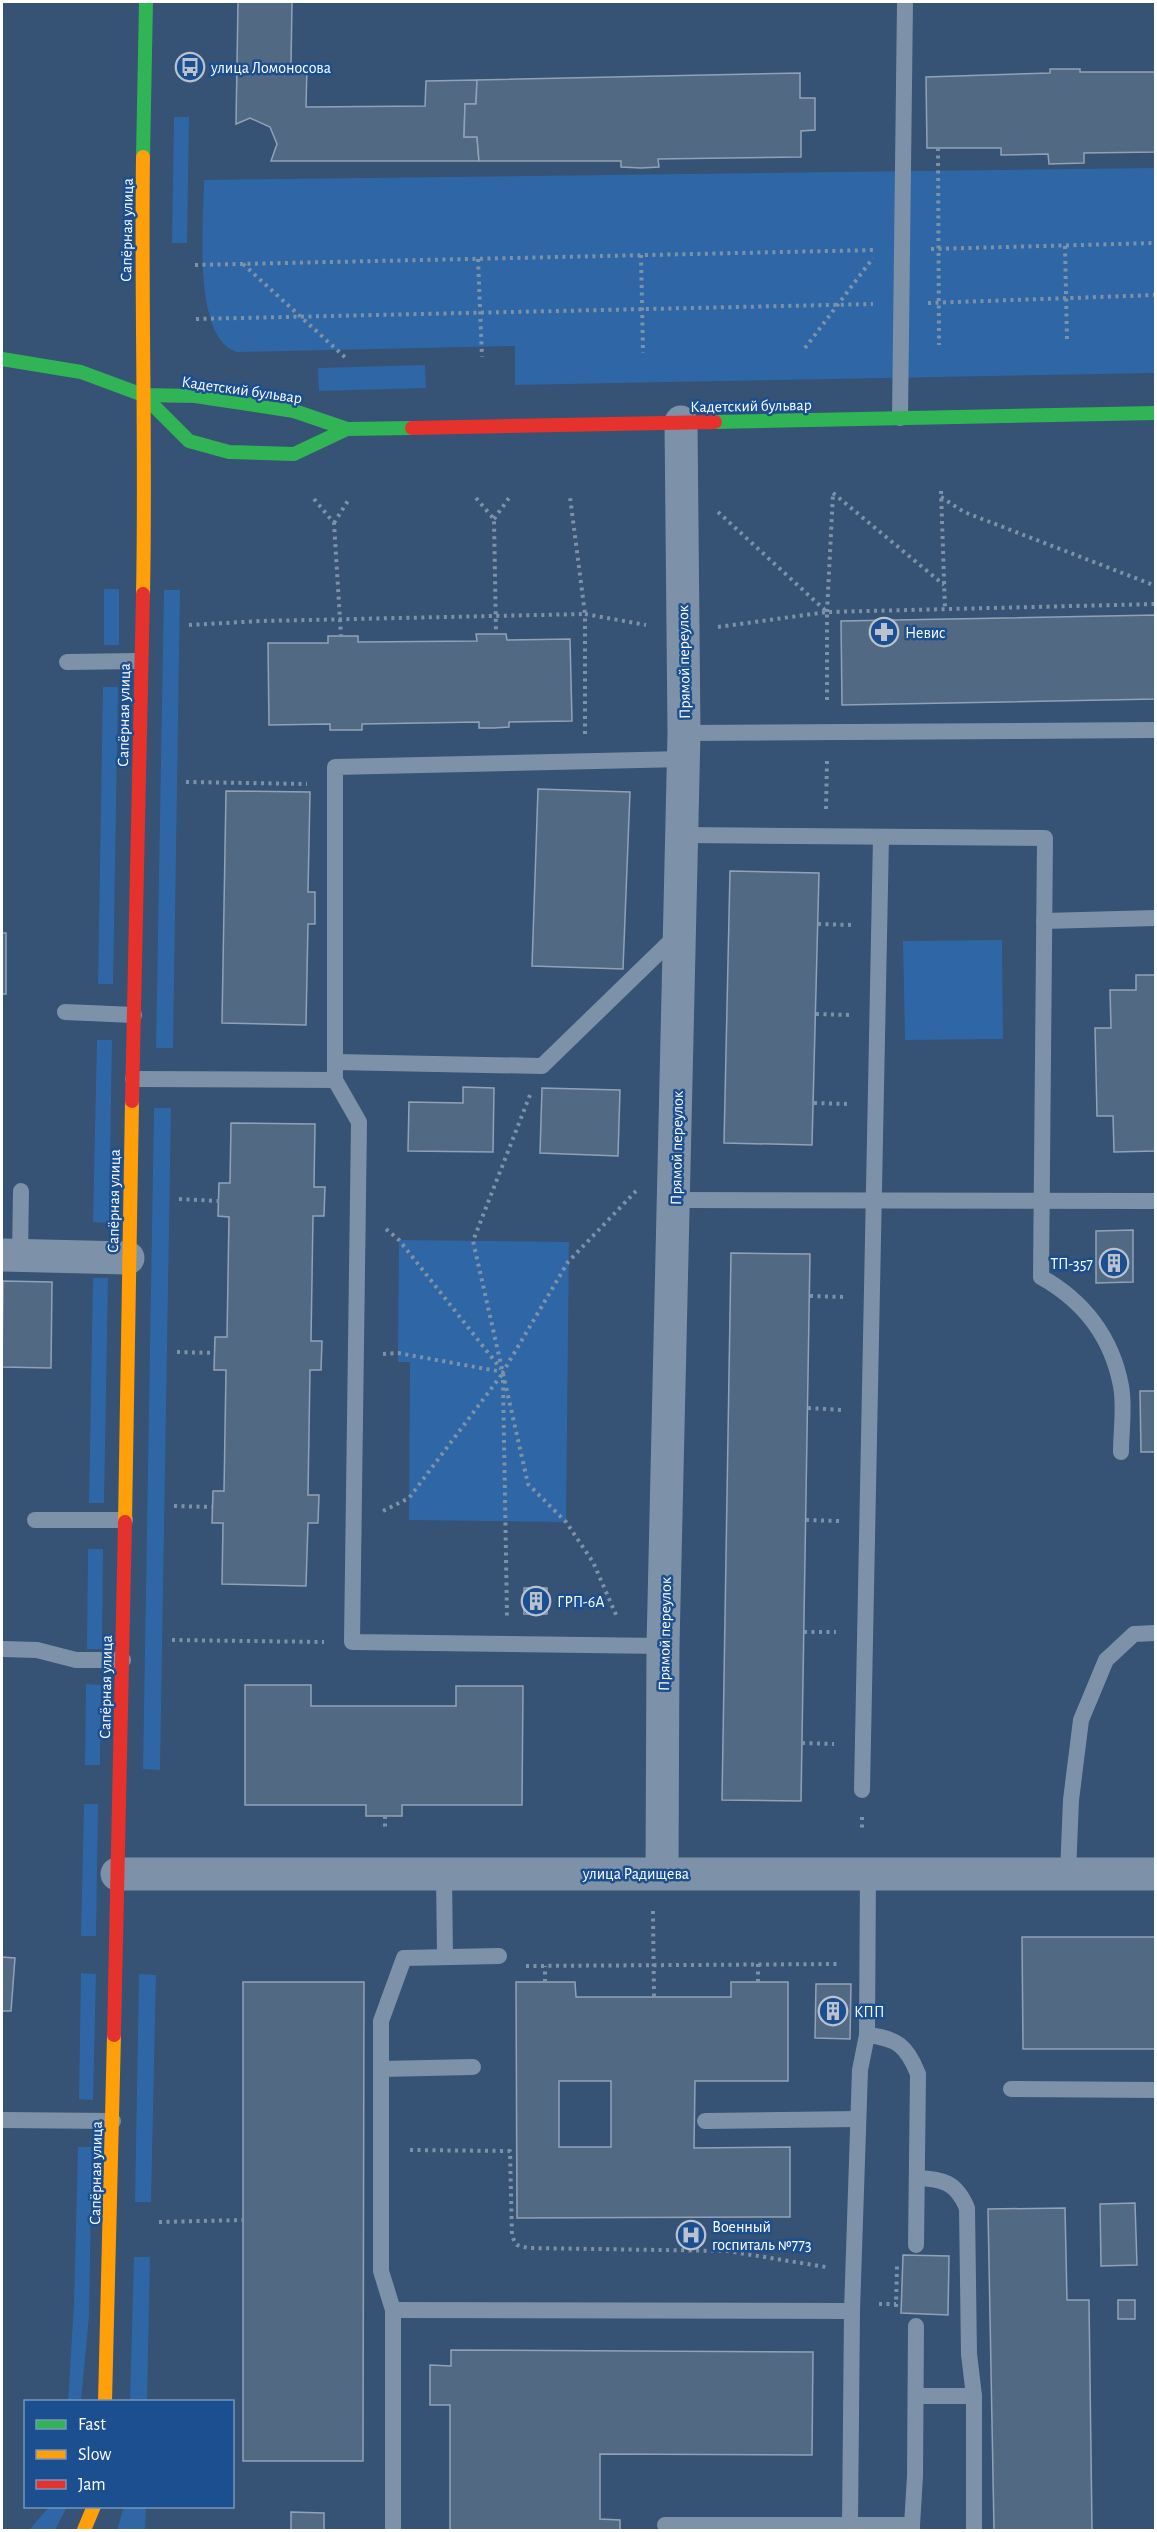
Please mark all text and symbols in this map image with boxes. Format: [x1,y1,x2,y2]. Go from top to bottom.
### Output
bus stop icon: улица Ломоносова [174,51,206,83]
place label: улица Ломоносова [210,60,331,77]
street label: Сапёрная улица [118,178,137,282]
street label: Кадетский бульвар [180,374,303,407]
street label: Кадетский бульвар [690,397,812,416]
street label: Прямой переулок [675,604,694,719]
pharmacy icon: Невис [868,616,900,648]
place label: Невис [905,625,946,641]
street label: Сапёрная улица [115,663,134,767]
street label: Прямой переулок [668,1090,687,1205]
street label: Сапёрная улица [105,1149,124,1253]
building icon: ТП-357 [1098,1247,1130,1279]
place label: ТП-357 [1050,1256,1093,1272]
street label: Прямой переулок [656,1576,675,1691]
building icon: ГРП-6А [520,1585,552,1617]
place label: ГРП-6А [557,1594,605,1610]
street label: Сапёрная улица [97,1635,116,1739]
street label: улица Радищева [582,1866,689,1883]
building icon: КПП [817,1995,849,2027]
place label: КПП [854,2004,885,2020]
street label: Сапёрная улица [87,2121,106,2225]
hospital icon: Военный госпиталь №773 [675,2219,707,2251]
place label: Военный госпиталь №773 [712,2219,811,2253]
legend [24,2400,234,2508]
text: Fast [78,2416,106,2434]
text: Slow [78,2446,111,2464]
text: Jam [78,2476,106,2494]

